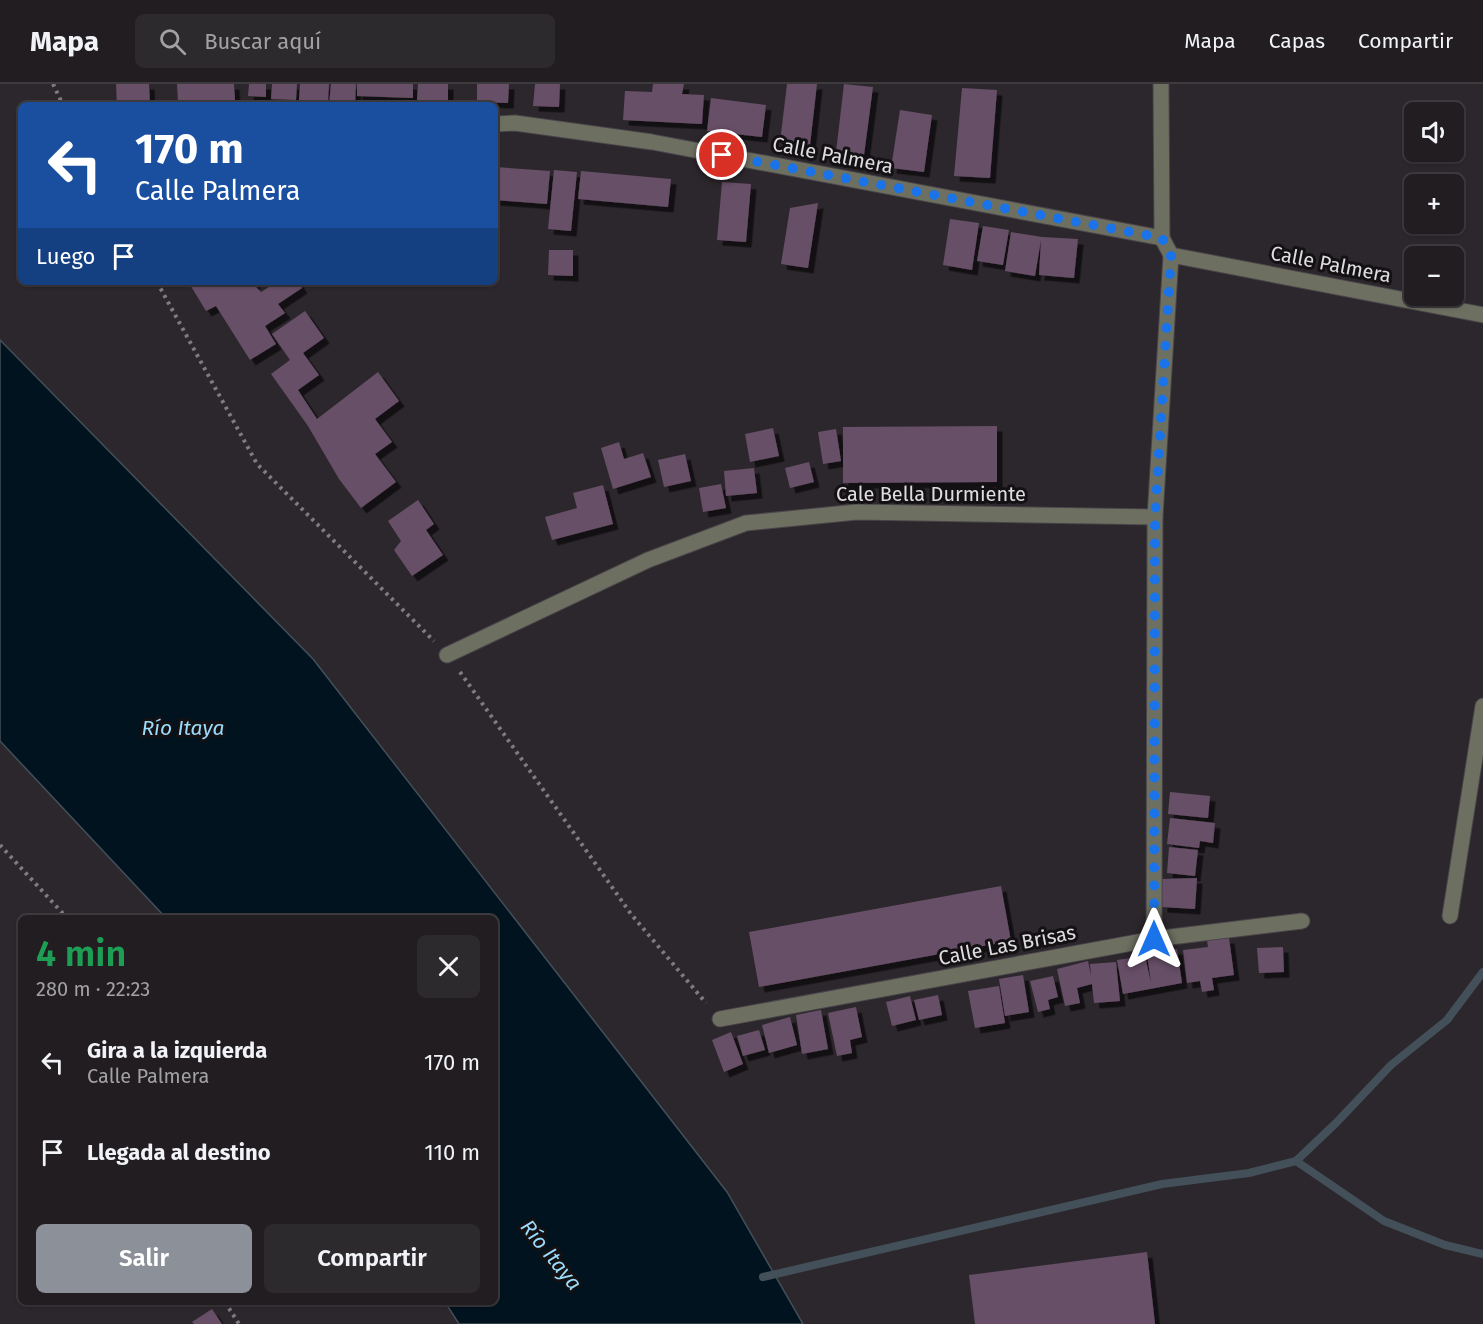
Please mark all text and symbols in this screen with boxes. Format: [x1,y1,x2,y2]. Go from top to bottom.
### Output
search box [135,14,555,68]
text: Mapa [30,25,99,58]
icon: search [156,25,189,58]
text: Buscar aquí [204,28,321,55]
text: Mapa [1184,28,1236,54]
text: Capas [1269,28,1325,54]
text: Compartir [1358,28,1453,54]
map controls [1404,102,1464,306]
button: sound [1404,102,1464,162]
text: 170 m [135,124,244,174]
icon: left [36,126,114,204]
pin [696,129,747,180]
street label: Calle Palmera [771,132,895,178]
icon: arrive [705,138,738,171]
button: + [1404,174,1464,234]
text: Calle Palmera [135,175,300,207]
icon: arrive [107,240,140,273]
street label: Calle Palmera [1269,241,1393,287]
text: Luego [36,243,95,270]
button: − [1404,246,1464,306]
street label: Cale Bella Durmiente [836,482,1026,506]
water label: Río Itaya [141,715,225,741]
position arrow [1122,907,1186,971]
street label: Calle Las Brisas [936,920,1078,970]
text: 4 min [36,932,126,976]
button: close [417,935,480,998]
text: 280 m · 22:23 [36,977,150,1001]
text: Gira a la izquierda [87,1037,267,1064]
icon: left [36,1046,69,1079]
text: 170 m [424,1049,480,1076]
text: Calle Palmera [87,1064,210,1088]
icon: arrive [36,1136,69,1169]
text: Llegada al destino [87,1139,271,1166]
text: 110 m [424,1139,480,1166]
water label: Río Itaya [515,1215,587,1295]
button: Salir [36,1224,252,1293]
button: Compartir [264,1224,480,1293]

